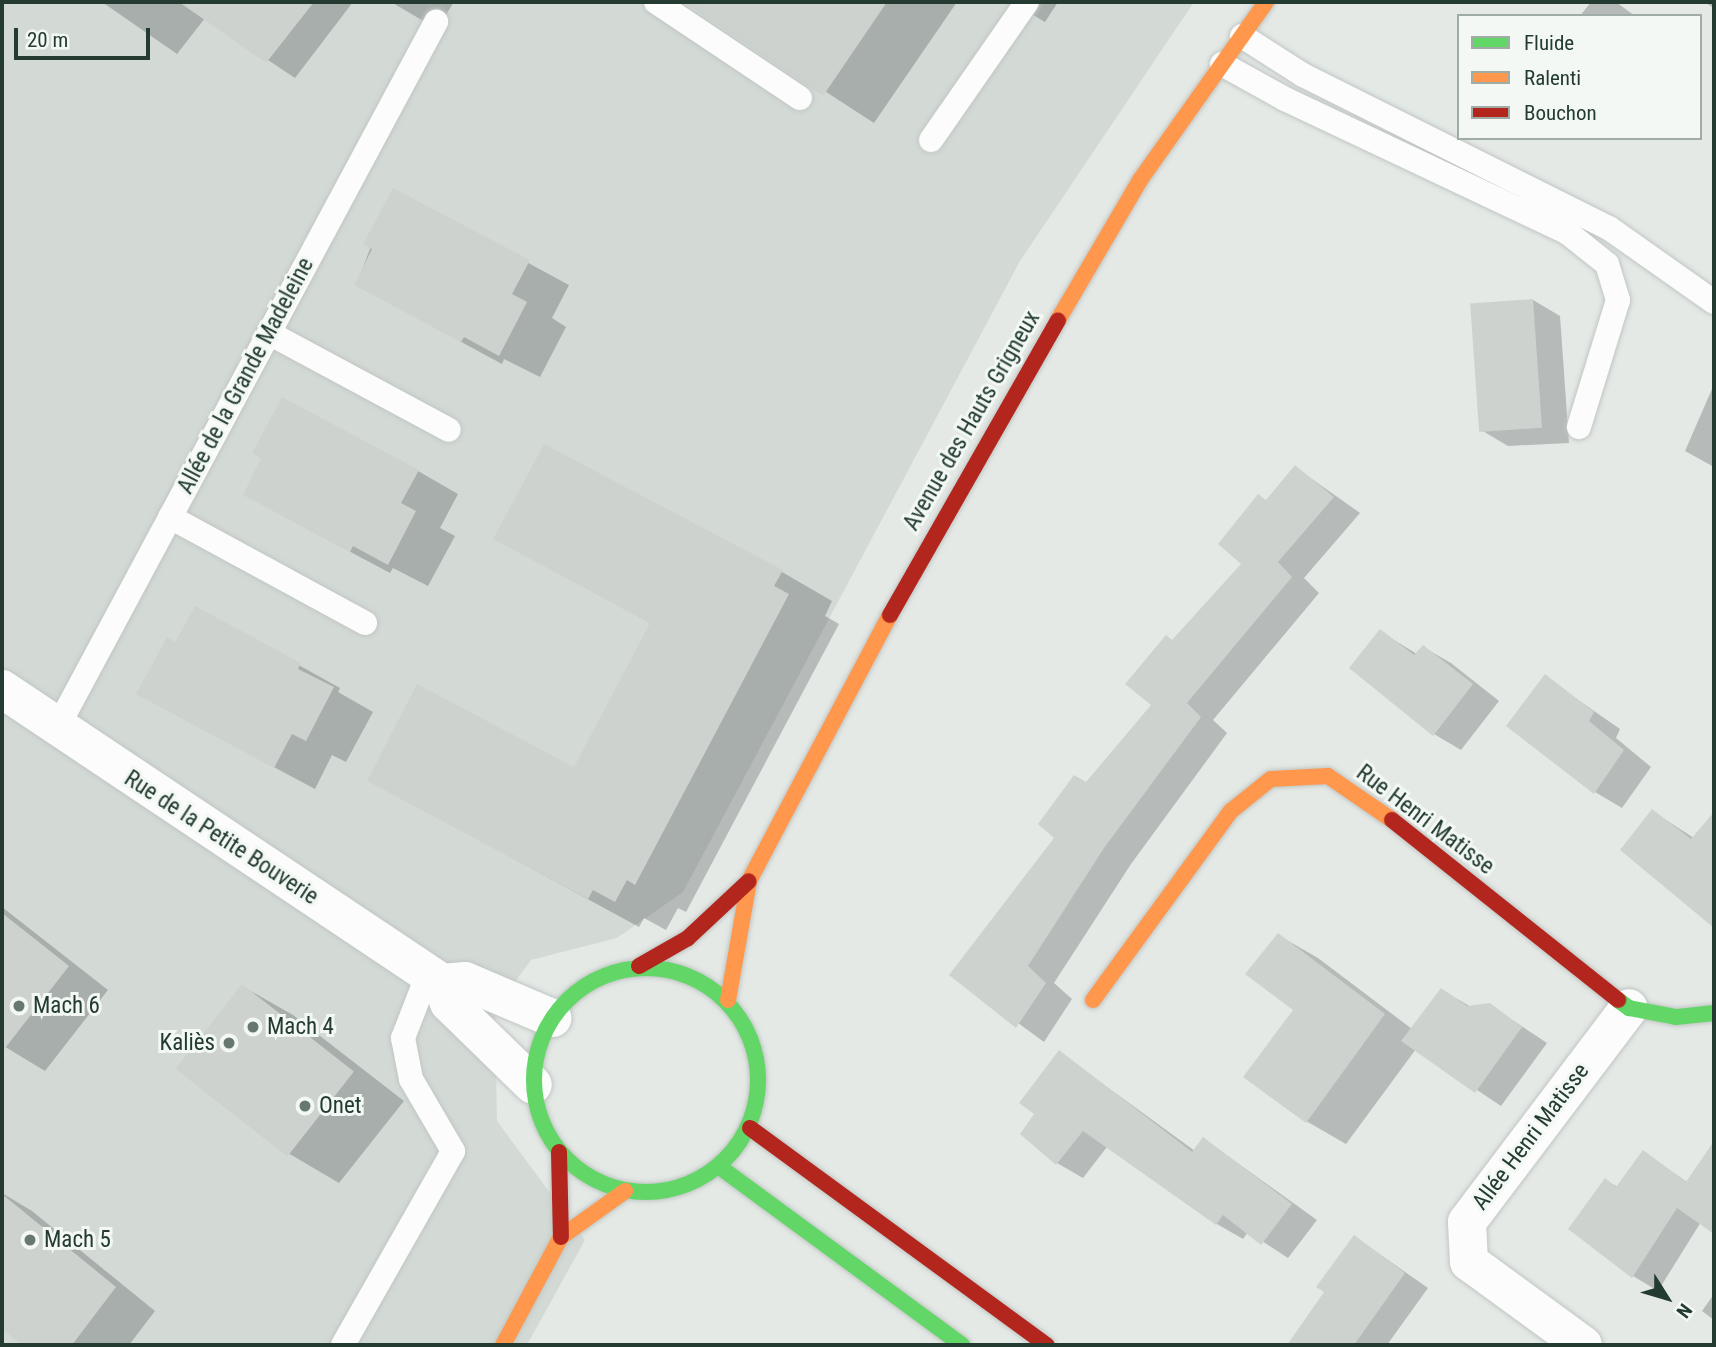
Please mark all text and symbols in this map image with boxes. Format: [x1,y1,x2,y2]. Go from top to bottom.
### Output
scale bar [18,14,154,58]
legend [1457,14,1702,140]
text: 20 m [27,28,68,52]
text: Fluide [1524,31,1574,55]
text: Ralenti [1524,66,1581,90]
text: Bouchon [1524,101,1597,125]
street label: Allée de la Grande Madeleine [172,253,320,499]
street label: Avenue des Hauts Grigneux [898,306,1046,536]
street label: Rue Henri Matisse [1351,759,1499,881]
street label: Rue de la Petite Bouverie [119,765,323,911]
place label: Mach 6 [33,992,100,1020]
marker: Mach 6 [11,998,27,1014]
place label: Mach 4 [267,1013,334,1041]
marker: Mach 4 [245,1019,261,1035]
place label: Kaliès [160,1029,215,1057]
marker: Kaliès [221,1035,237,1051]
street label: Allée Henri Matisse [1467,1058,1595,1216]
place label: Onet [319,1092,362,1120]
marker: Onet [297,1098,313,1114]
place label: Mach 5 [44,1226,111,1254]
marker: Mach 5 [22,1232,38,1248]
north arrow [1632,1263,1702,1333]
text: N [1671,1299,1697,1323]

